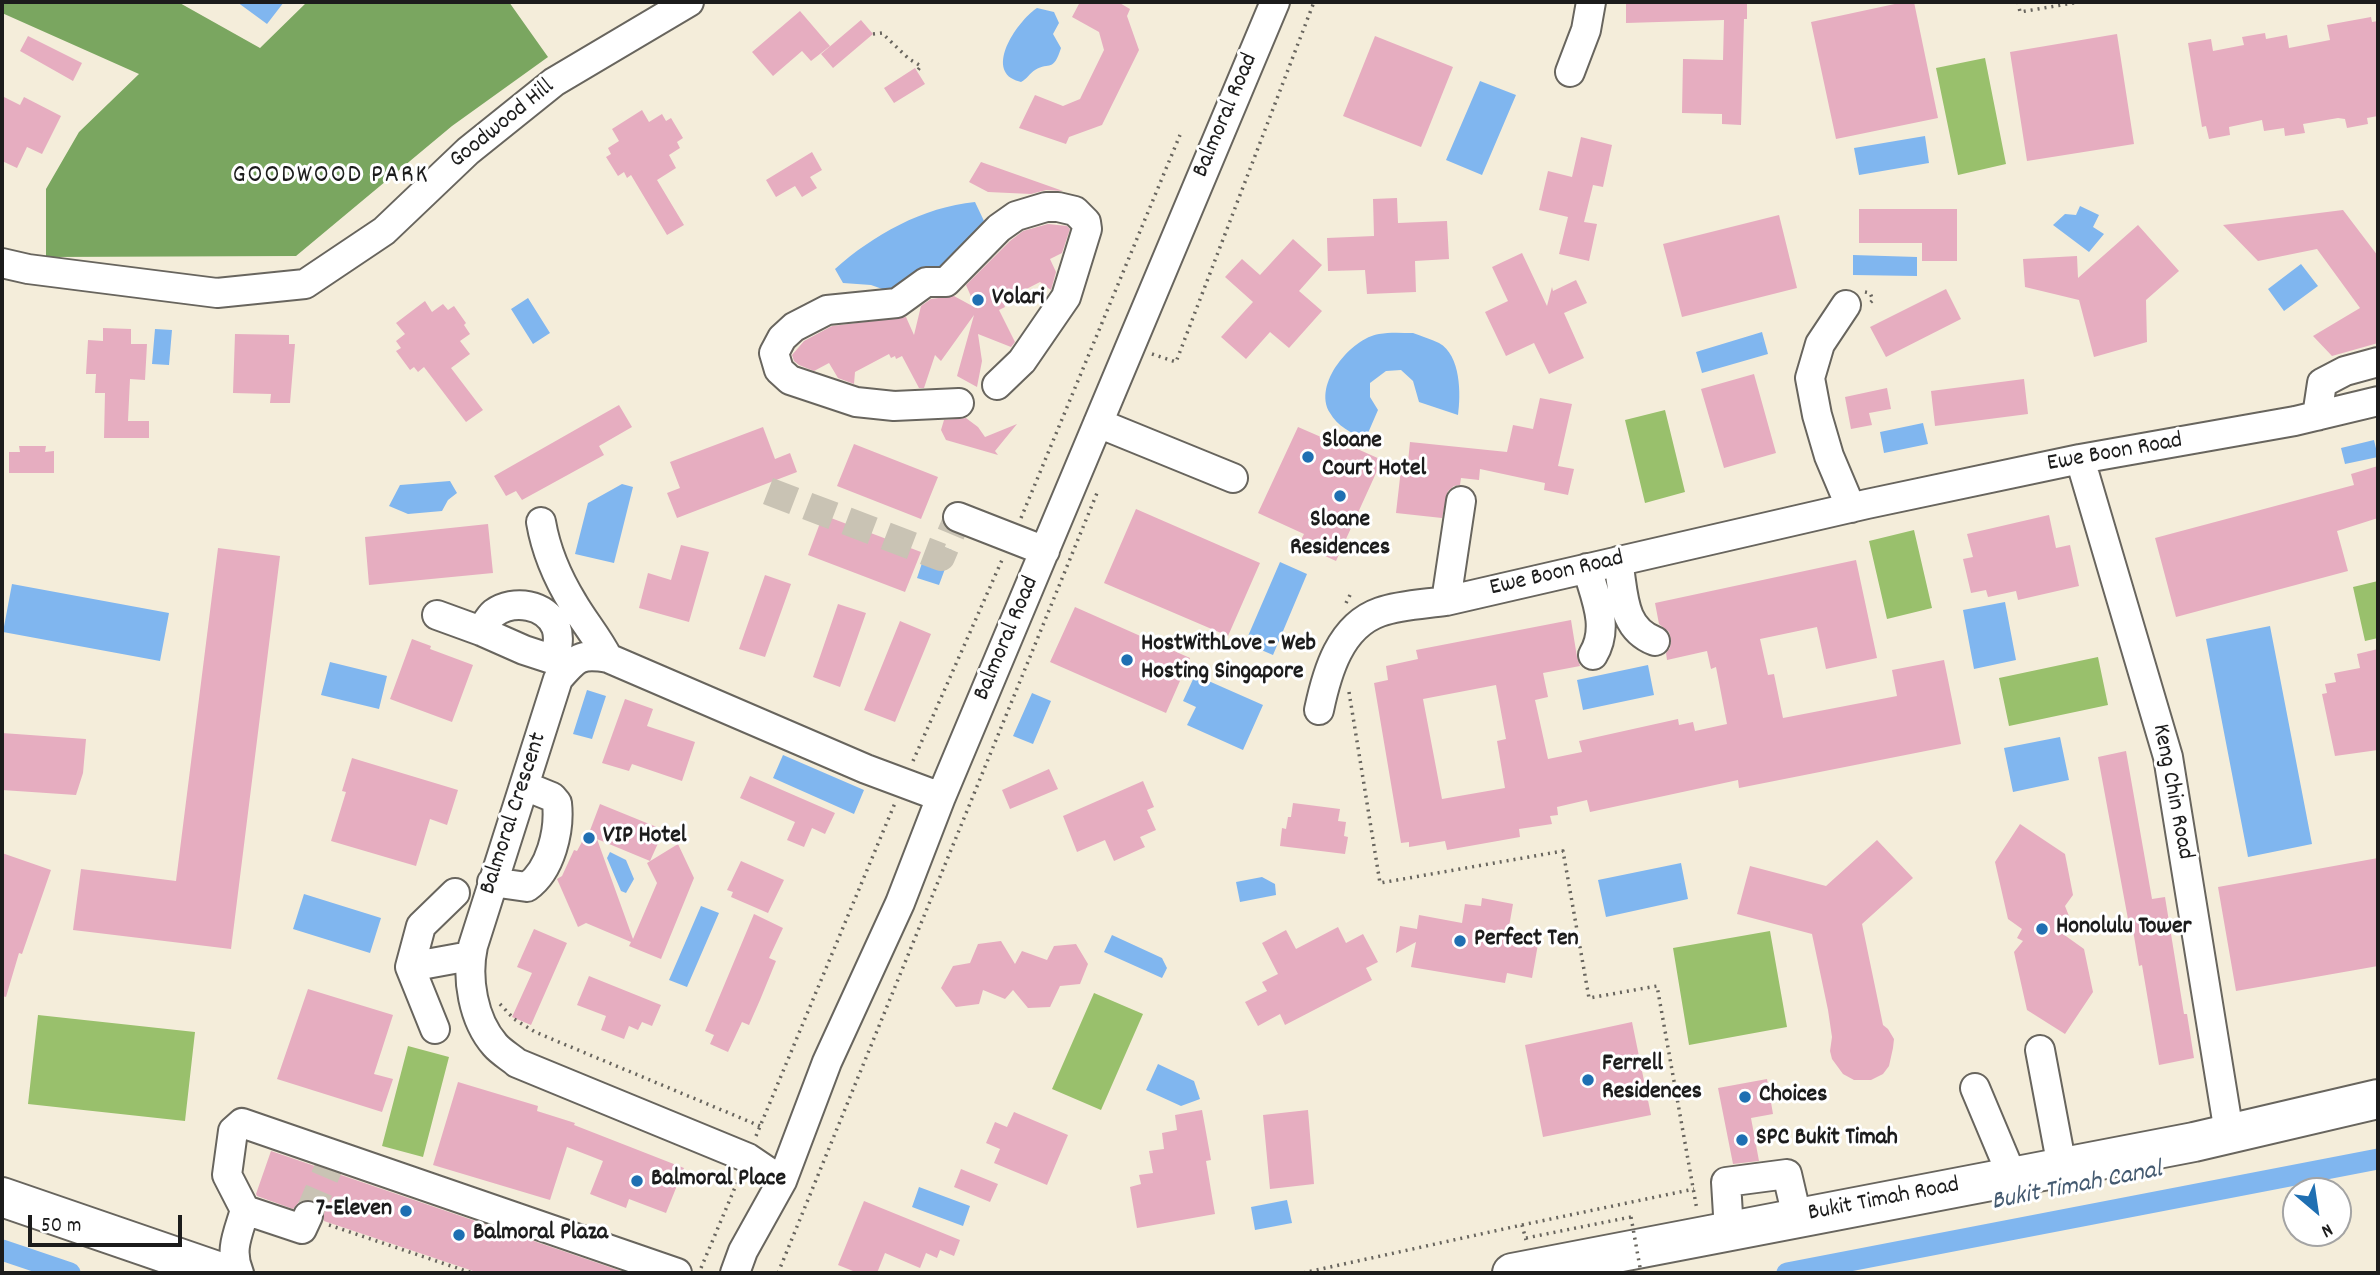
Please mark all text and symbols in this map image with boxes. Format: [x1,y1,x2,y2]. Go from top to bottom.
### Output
street label: Balmoral Road [1188,50,1266,182]
street label: Goodwood Hill [445,74,561,176]
district label: GOODWOOD PARK [234,161,428,193]
place label: Volari [992,286,1044,314]
marker: Volari [970,292,986,308]
street label: Ewe Boon Road [2045,428,2185,480]
place label: Sloane Court Hotel [1322,429,1426,485]
marker: Sloane Court Hotel [1300,449,1316,465]
marker: Sloane Residences [1332,488,1348,504]
place label: Sloane Residences [1290,508,1390,564]
street label: Ewe Boon Road [1487,546,1627,604]
street label: Balmoral Road [969,573,1047,705]
place label: HostWithLove - Web Hosting Singapore [1141,632,1316,688]
marker: HostWithLove - Web Hosting Singapore [1119,652,1135,668]
street label: Keng Chin Road [2144,722,2198,862]
street label: Balmoral Crescent [475,729,555,899]
place label: VIP Hotel [603,824,686,852]
marker: VIP Hotel [581,830,597,846]
place label: Honolulu Tower [2056,915,2191,943]
marker: Honolulu Tower [2034,921,2050,937]
place label: Perfect Ten [1474,927,1579,955]
marker: Perfect Ten [1452,933,1468,949]
place label: Ferrell Residences [1602,1052,1702,1108]
marker: Ferrell Residences [1580,1072,1596,1088]
place label: Choices [1759,1083,1827,1111]
marker: Choices [1737,1089,1753,1105]
place label: SPC Bukit Timah [1756,1126,1898,1154]
marker: SPC Bukit Timah [1734,1132,1750,1148]
water label: Bukit Timah Canal [1989,1156,2165,1220]
place label: Balmoral Place [651,1167,786,1195]
street label: Bukit Timah Road [1806,1172,1962,1230]
marker: Balmoral Place [629,1173,645,1189]
north arrow [2282,1177,2352,1247]
place label: 7-Eleven [316,1197,392,1225]
scale bar [32,1202,186,1246]
marker: 7-Eleven [398,1203,414,1219]
text: 50 m [41,1212,81,1242]
text: N [2316,1215,2337,1243]
place label: Balmoral Plaza [473,1221,608,1249]
marker: Balmoral Plaza [451,1227,467,1243]

